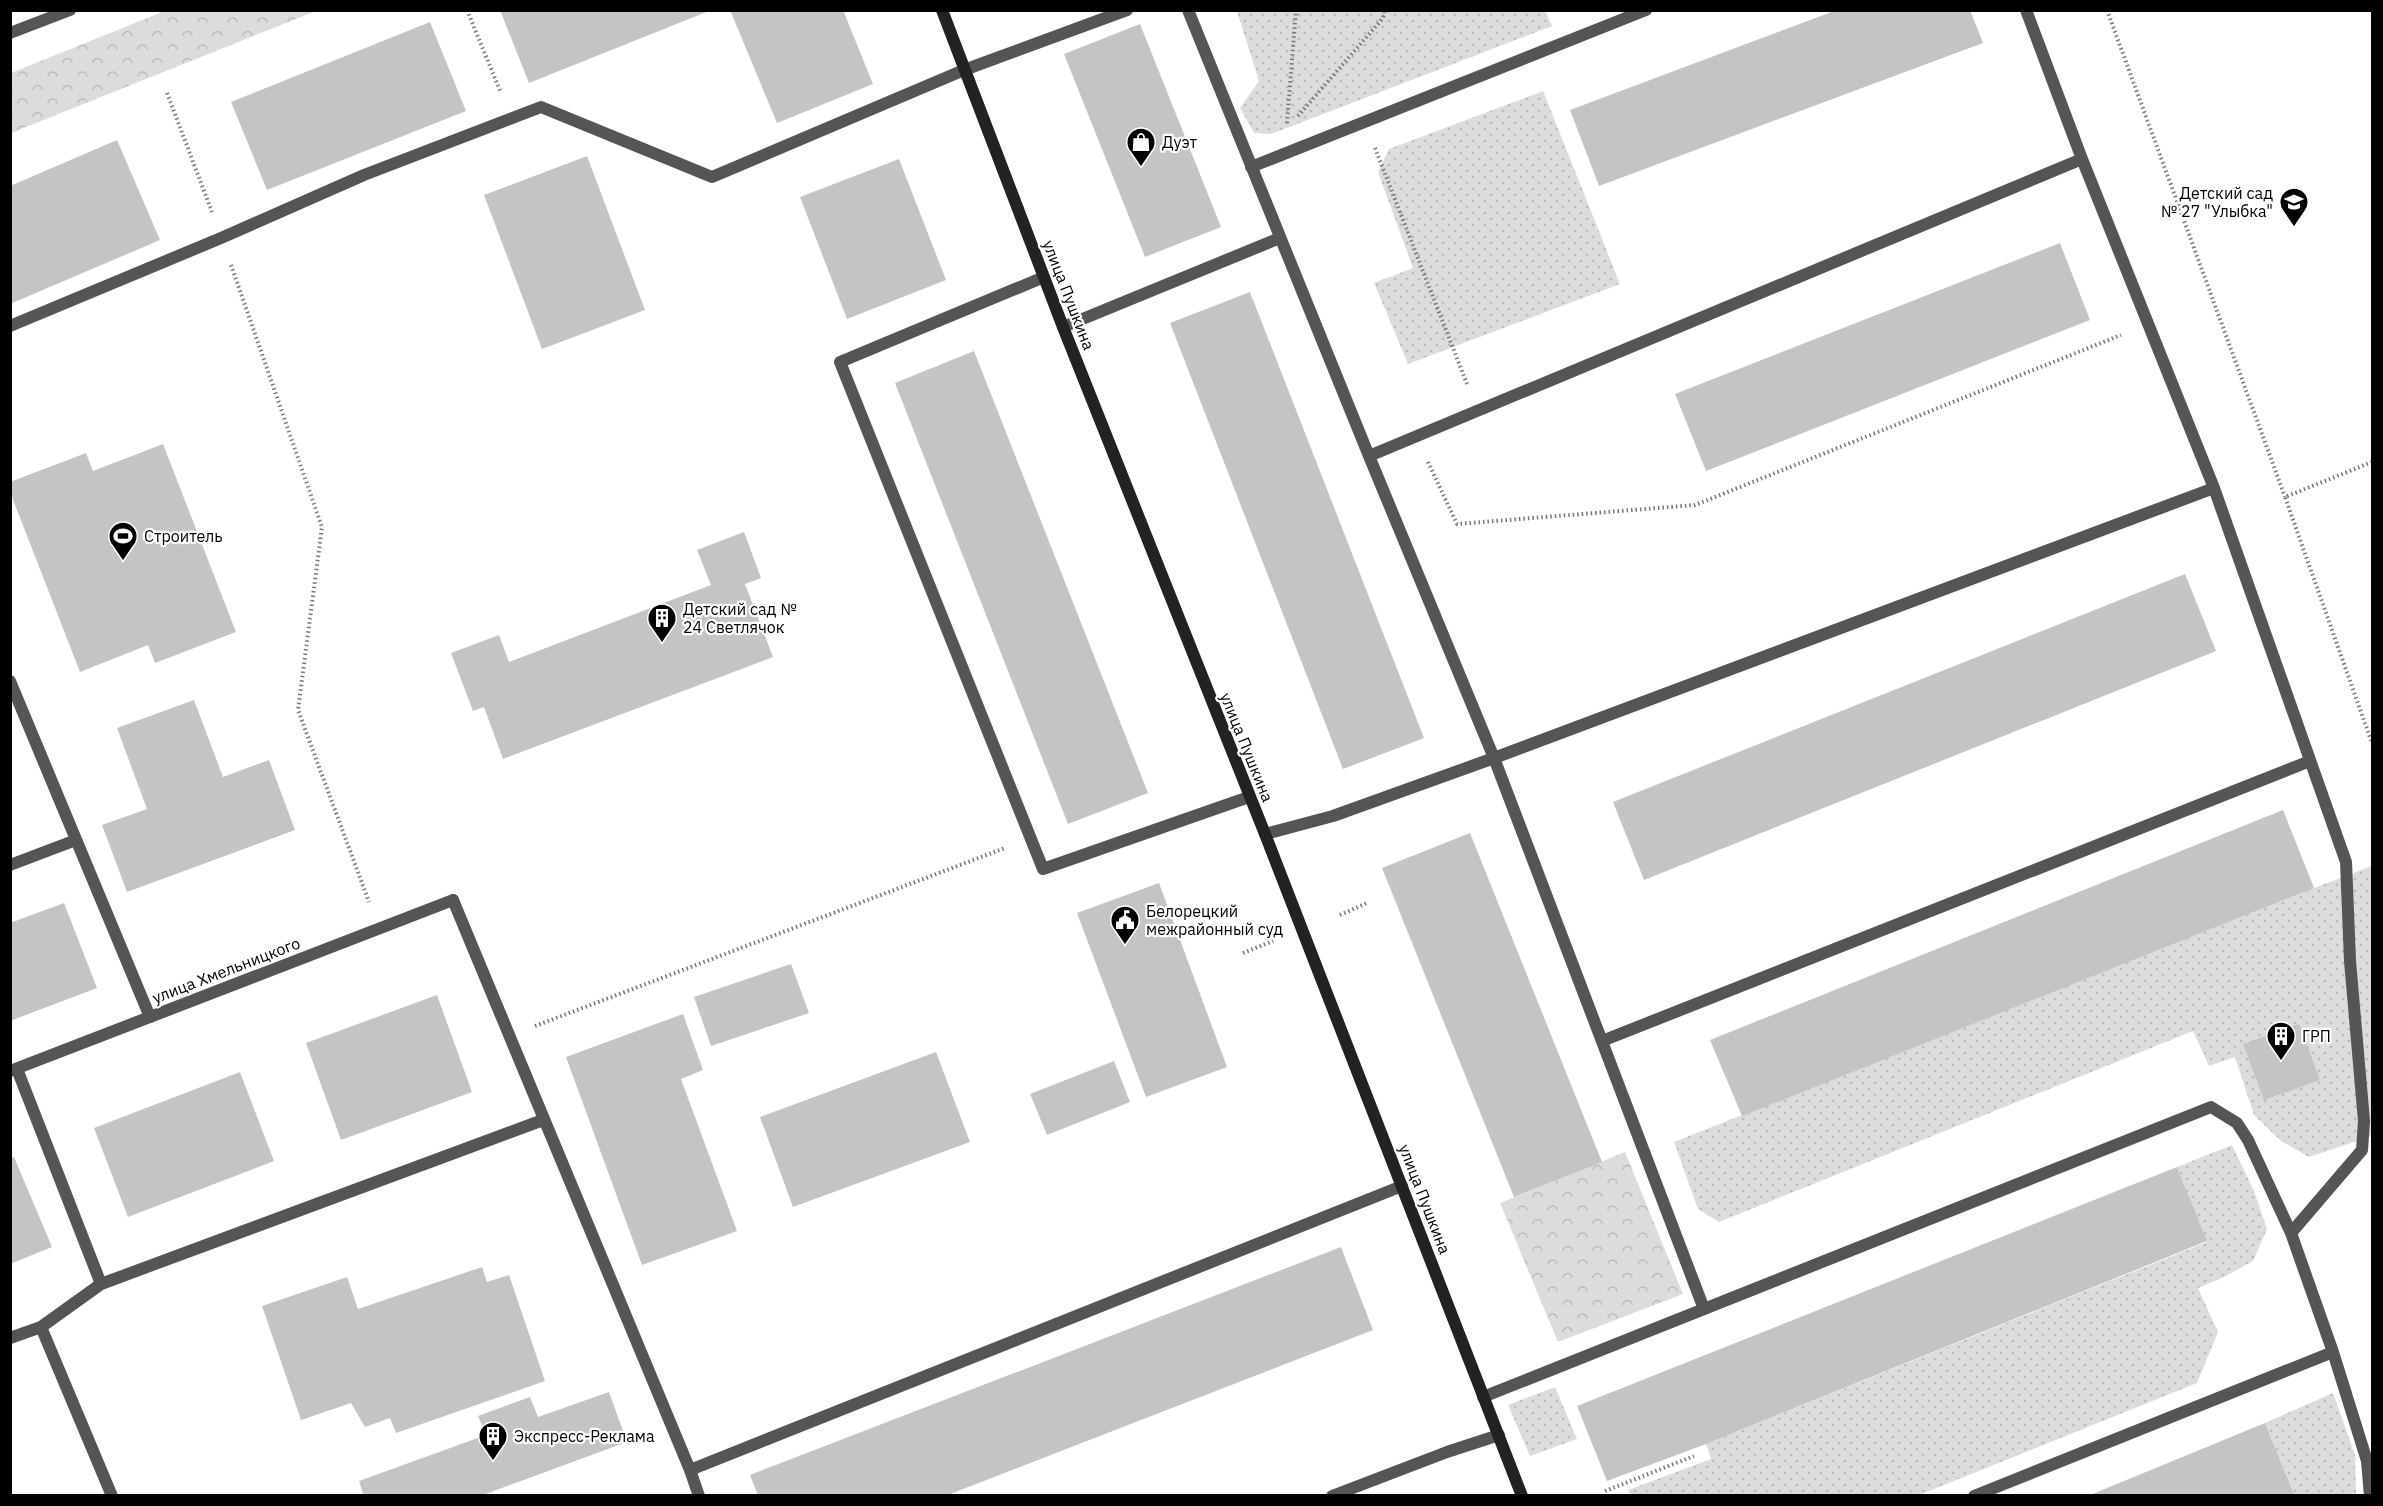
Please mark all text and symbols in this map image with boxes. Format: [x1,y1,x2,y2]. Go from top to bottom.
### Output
shop icon: Дуэт [1125,126,1157,168]
place label: Дуэт [1162,132,1197,152]
place label: Детский сад № 27 "Улыбка" [2161,183,2273,221]
school or university icon: Детский сад № 27 "Улыбка" [2278,186,2310,228]
street label: улица Пушкина [1039,237,1099,353]
sports icon: Строитель [107,520,139,562]
place label: Строитель [144,526,223,546]
place label: Детский сад № 24 Светлячок [683,599,797,637]
building icon: Детский сад № 24 Светлячок [646,602,678,644]
street label: улица Пушкина [1216,689,1278,805]
place label: Белорецкий межрайонный суд [1146,901,1283,939]
public building icon: Белорецкий межрайонный суд [1109,904,1141,946]
street label: улица Хмельницкого [149,933,303,1007]
building icon: ГРП [2265,1020,2297,1062]
place label: ГРП [2302,1026,2331,1046]
street label: улица Пушкина [1395,1141,1455,1257]
building icon: Экспресс-Реклама [477,1420,509,1462]
place label: Экспресс-Реклама [514,1426,655,1446]

